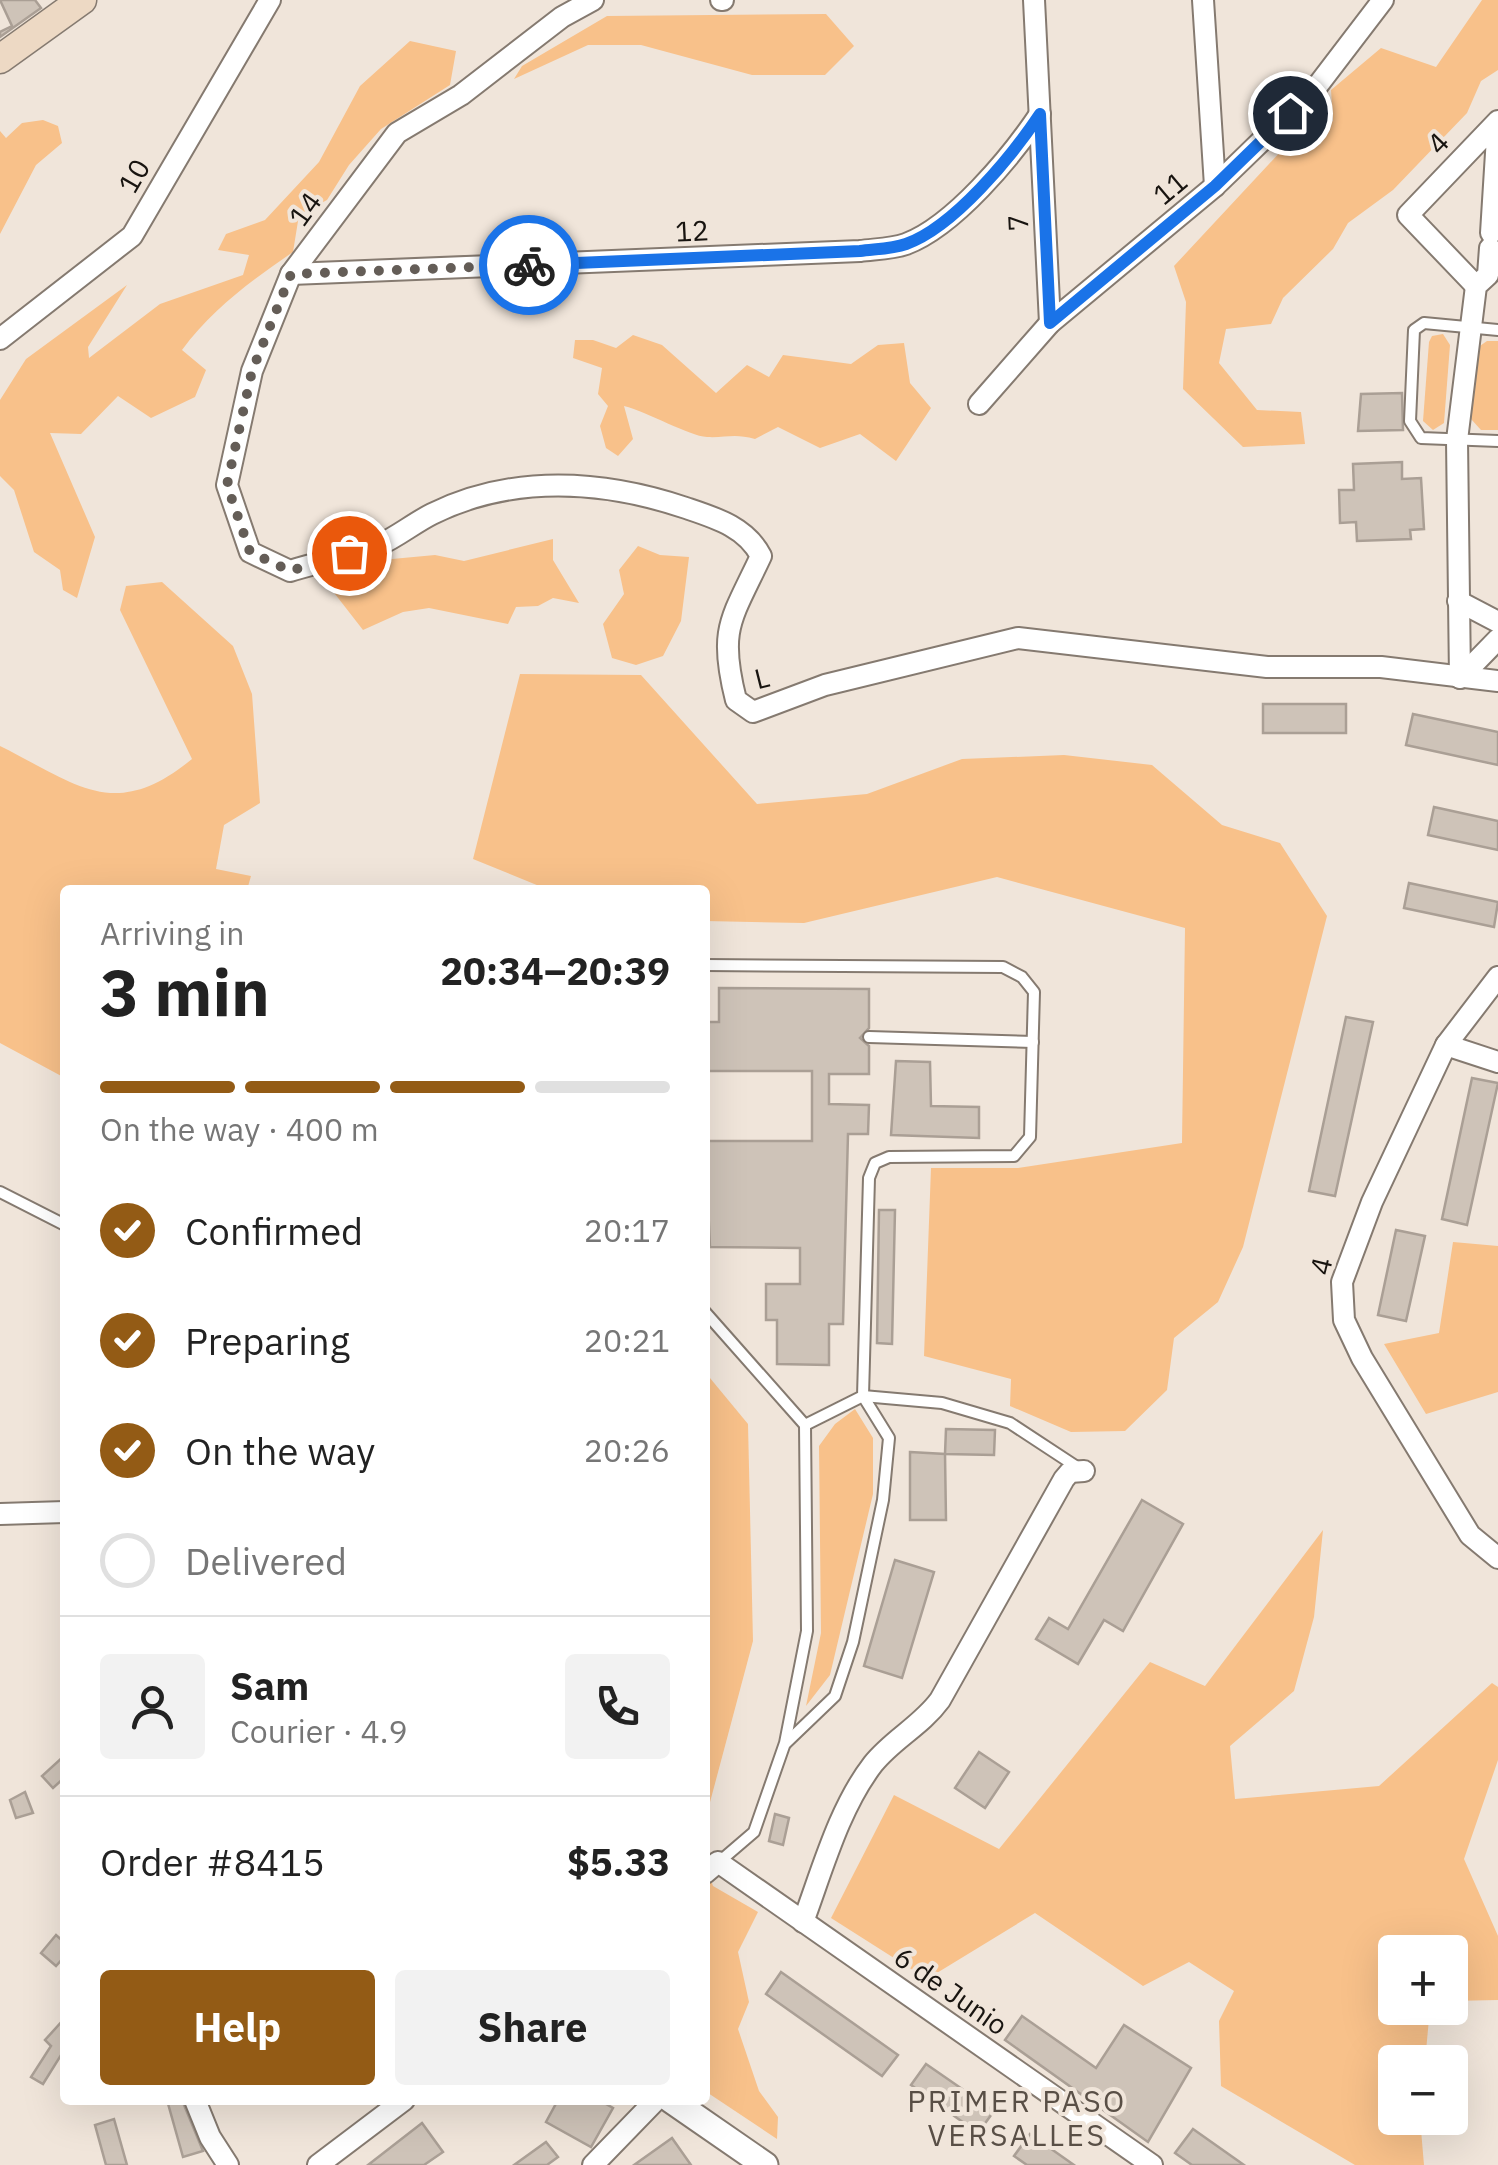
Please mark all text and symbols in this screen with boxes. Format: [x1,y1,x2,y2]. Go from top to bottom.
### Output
pin [1248,71,1333,156]
icon: home [1263,86,1318,141]
street label: 4 [1418,124,1457,162]
street label: 10 [109,152,158,200]
street label: 11 [1145,163,1194,213]
street label: 14 [280,184,329,233]
street label: 12 [674,211,710,250]
street label: 7 [999,214,1036,232]
courier [479,215,579,315]
icon: bike [502,238,557,293]
pin [307,511,392,596]
icon: bag [322,526,377,581]
street label: L [751,658,773,697]
text: Arriving in [100,912,245,954]
text: 20:34–20:39 [440,946,670,995]
text: 3 min [100,949,270,1034]
text: On the way · 400 m [100,1108,379,1150]
icon: check [100,1203,155,1258]
text: Confirmed [185,1206,363,1255]
text: 20:17 [584,1209,670,1251]
street label: 4 [1301,1253,1340,1279]
icon: check [100,1313,155,1368]
text: Preparing [185,1316,350,1365]
text: 20:21 [584,1319,670,1361]
icon: check [100,1423,155,1478]
text: On the way [185,1426,375,1475]
text: 20:26 [584,1429,670,1471]
text: Delivered [185,1536,347,1585]
button: person [100,1654,205,1759]
button: phone [565,1654,670,1759]
text: Sam [230,1661,309,1710]
text: Courier · 4.9 [230,1710,408,1752]
text: Order #8415 [100,1837,325,1886]
text: $5.33 [567,1837,670,1886]
map controls [1378,1935,1468,2135]
button: + [1378,1935,1468,2025]
street label: 6 de Junio [887,1938,1015,2043]
button: Help [100,1970,375,2085]
button: Share [395,1970,670,2085]
button: − [1378,2045,1468,2135]
district label: PRIMER PASO VERSALLES [907,2081,1127,2154]

